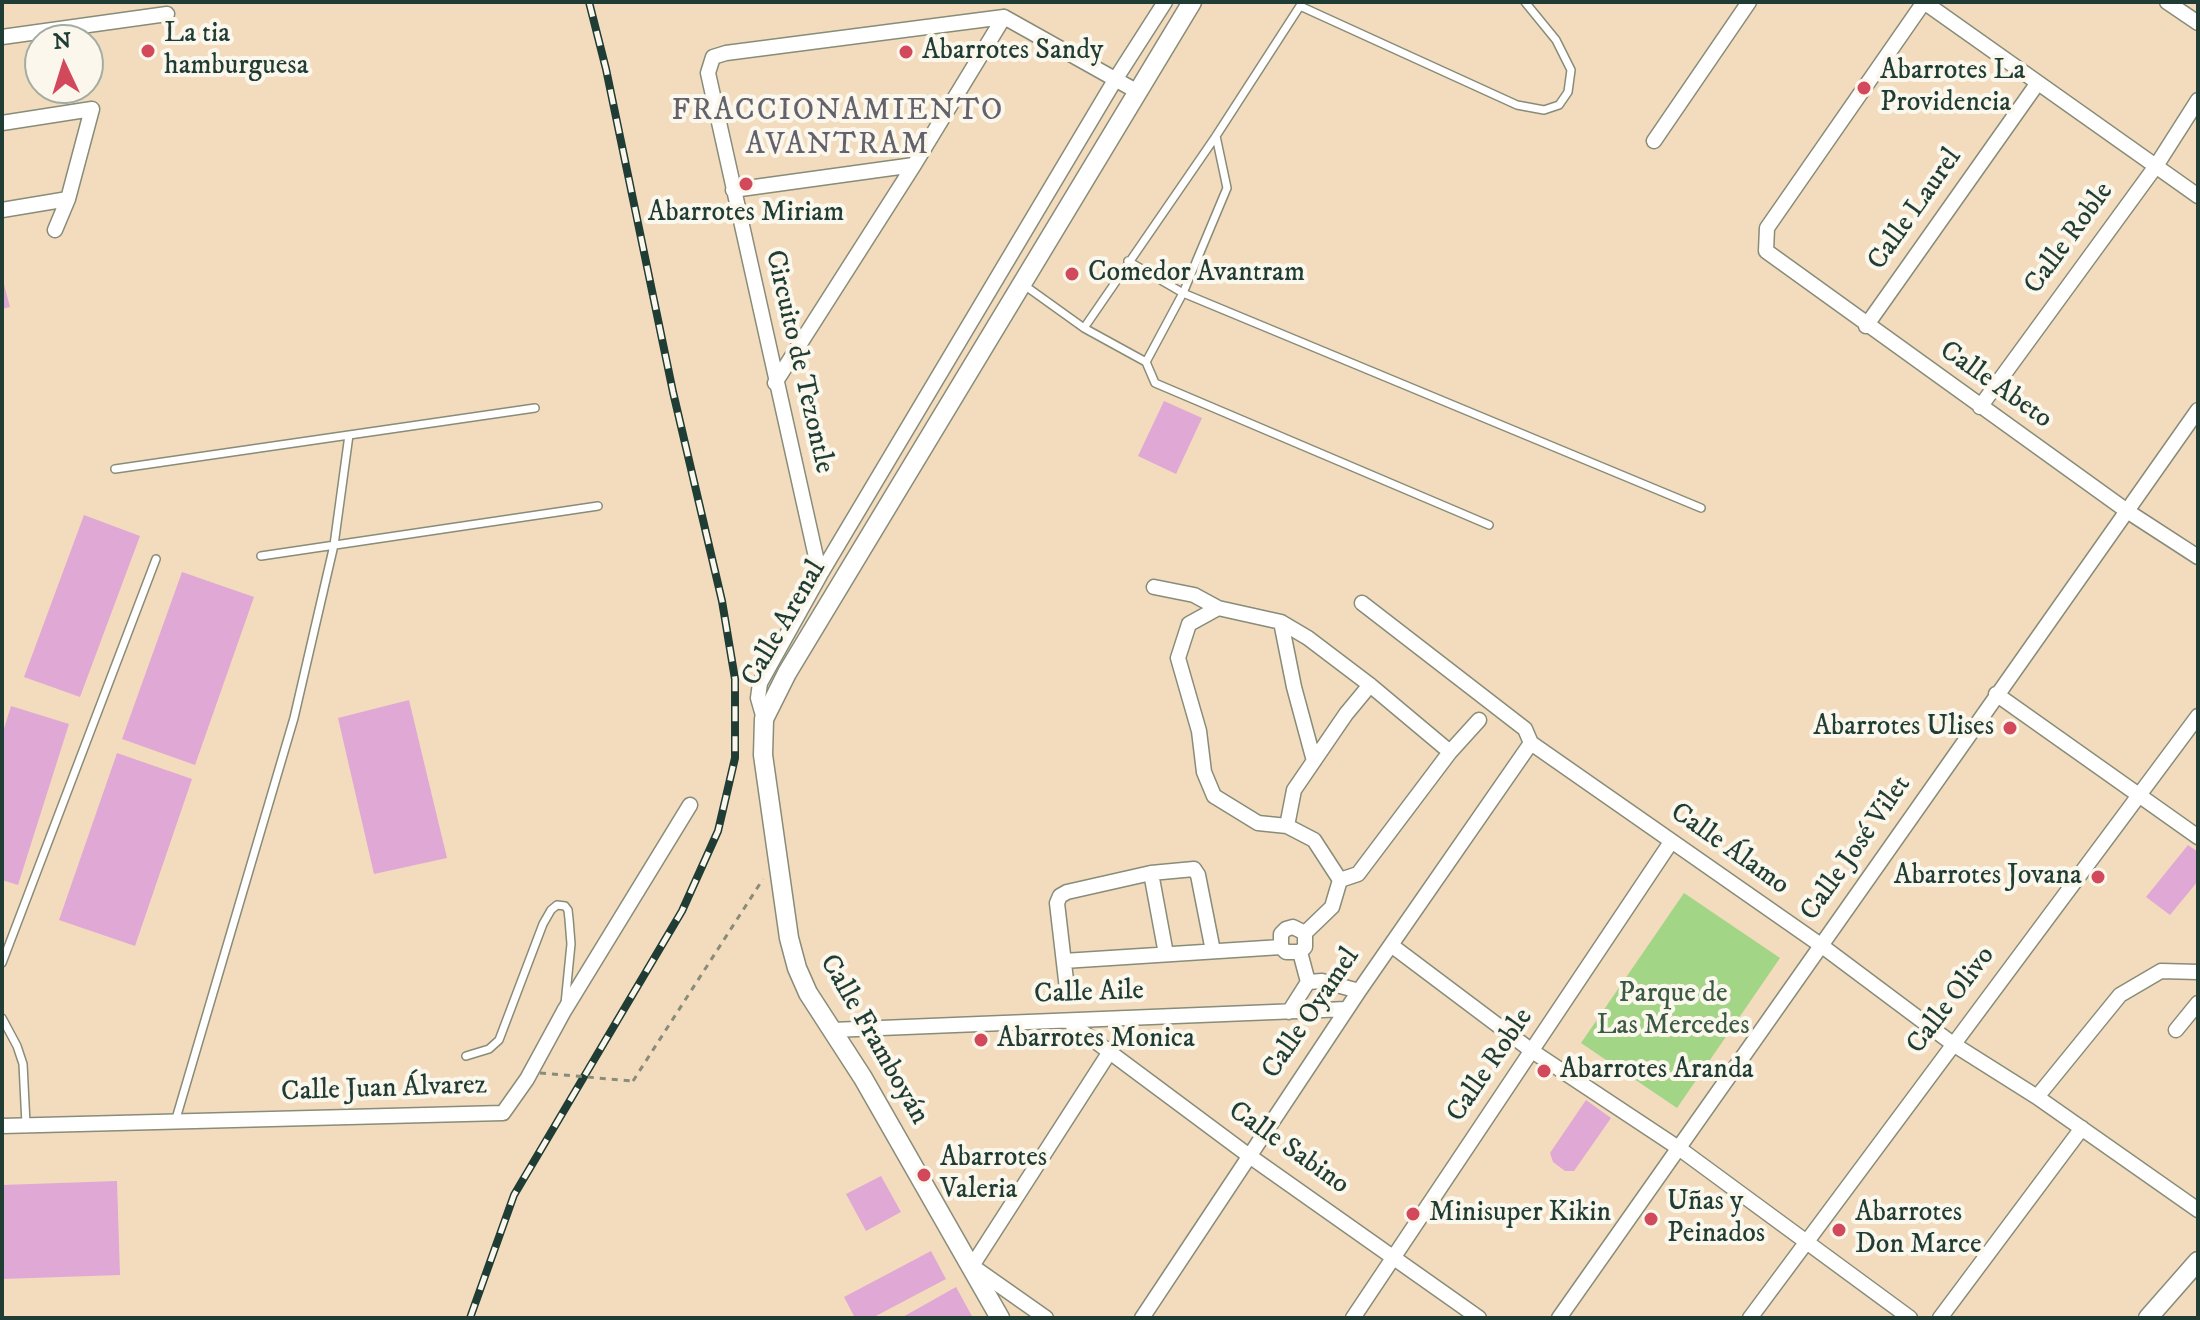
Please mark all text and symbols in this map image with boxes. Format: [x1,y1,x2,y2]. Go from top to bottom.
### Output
place label: La tia hamburguesa [164,18,309,84]
north arrow [24,24,104,104]
text: N [52,27,72,56]
place label: Abarrotes Sandy [922,35,1103,69]
marker: La tia hamburguesa [139,42,157,60]
marker: Abarrotes Sandy [897,43,915,61]
place label: Abarrotes La Providencia [1880,55,2025,121]
marker: Abarrotes La Providencia [1855,79,1873,97]
district label: FRACCIONAMIENTO AVANTRAM [672,95,1004,166]
street label: Calle Laurel [1862,143,1970,277]
marker: Abarrotes Miriam [737,175,755,193]
street label: Calle Roble [2018,177,2122,301]
place label: Abarrotes Miriam [648,197,844,231]
street label: Circuito de Tezontle [756,247,840,477]
place label: Comedor Avantram [1088,257,1305,291]
marker: Comedor Avantram [1063,265,1081,283]
street label: Calle Abeto [1932,335,2058,437]
street label: Calle Arenal [736,555,834,693]
place label: Abarrotes Ulises [1813,711,1994,745]
marker: Abarrotes Ulises [2001,719,2019,737]
street label: Calle José Vilet [1795,770,1919,928]
street label: Calle Álamo [1663,797,1795,903]
place label: Abarrotes Jovana [1894,860,2082,894]
marker: Abarrotes Jovana [2089,868,2107,886]
street label: Calle Olivo [1901,941,2003,1061]
street label: Calle Oyamel [1256,942,1368,1086]
street label: Calle Framboyán [811,949,935,1131]
street label: Calle Aile [1034,975,1144,1013]
park label: Parque de Las Mercedes [1596,978,1750,1044]
street label: Calle Roble [1441,1003,1541,1129]
place label: Abarrotes Monica [997,1023,1195,1057]
marker: Abarrotes Monica [972,1031,990,1049]
place label: Abarrotes Aranda [1560,1054,1754,1088]
marker: Abarrotes Aranda [1535,1062,1553,1080]
street label: Calle Juan Álvarez [281,1070,487,1110]
street label: Calle Sabino [1221,1095,1355,1203]
place label: Abarrotes Valeria [940,1142,1047,1208]
marker: Abarrotes Valeria [915,1166,933,1184]
place label: Uñas y Peinados [1667,1186,1765,1252]
place label: Minisuper Kikin [1429,1197,1611,1231]
place label: Abarrotes Don Marce [1855,1197,1982,1263]
marker: Minisuper Kikin [1404,1205,1422,1223]
marker: Uñas y Peinados [1642,1210,1660,1228]
marker: Abarrotes Don Marce [1830,1221,1848,1239]

